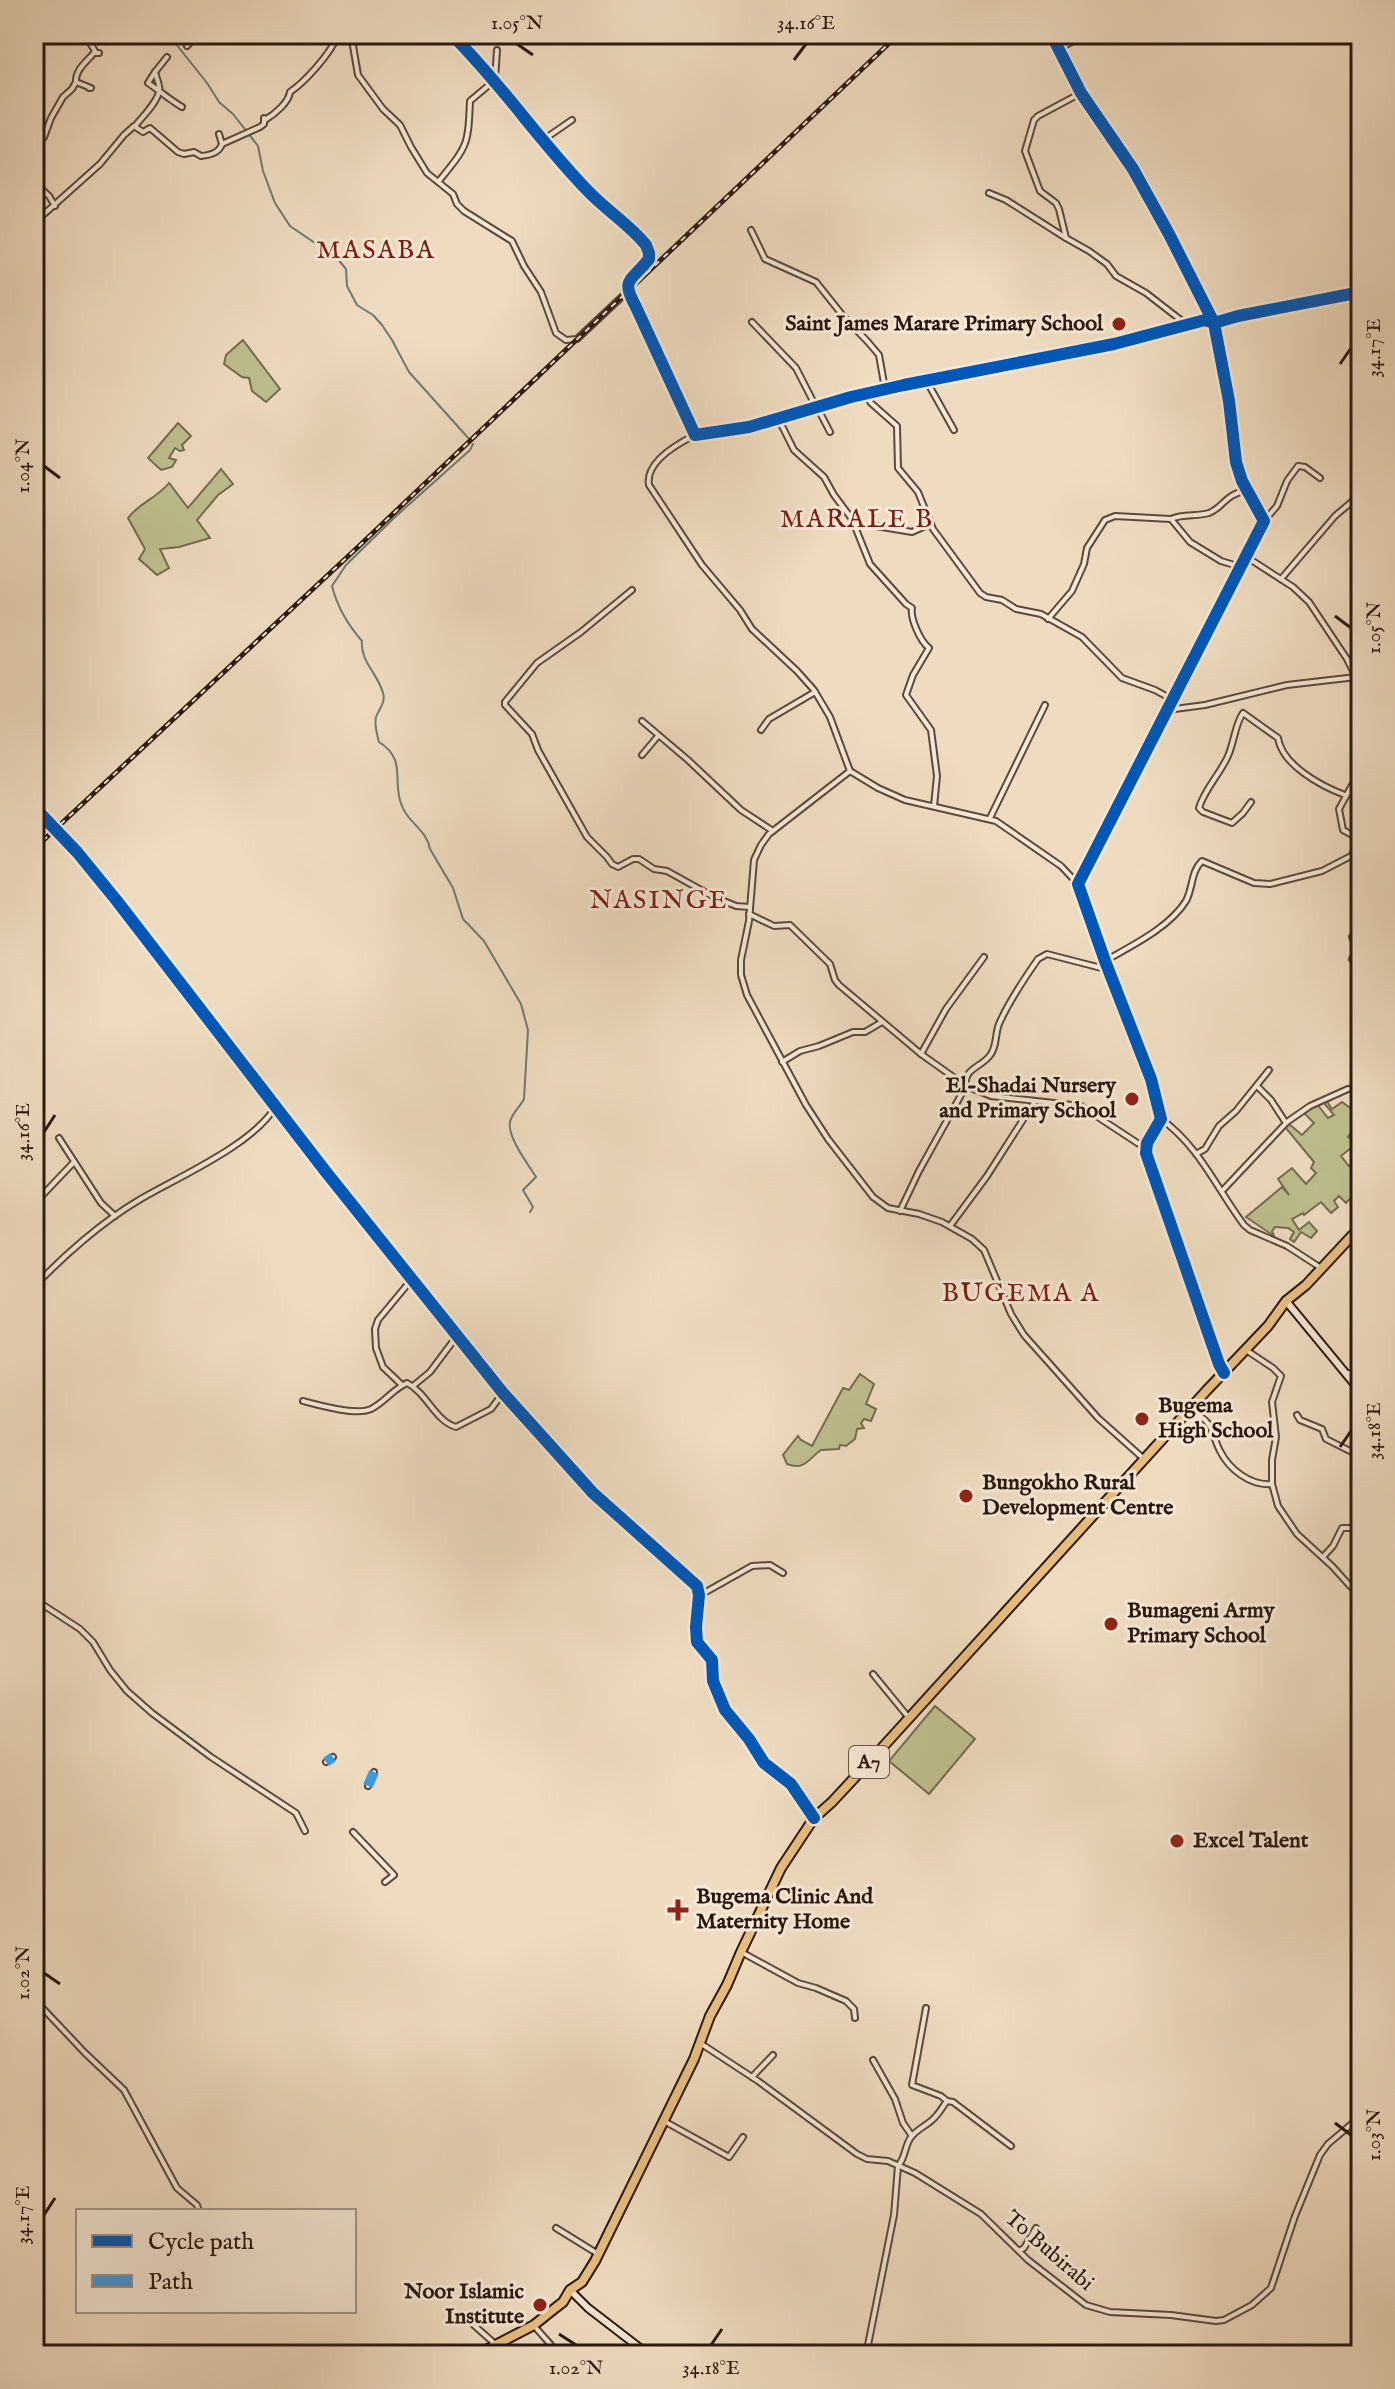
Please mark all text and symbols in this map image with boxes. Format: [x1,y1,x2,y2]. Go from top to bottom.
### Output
text: 1.05°N [491,11,543,36]
text: 34.16°E [777,11,835,36]
district label: MASABA [316,234,436,267]
place label: Saint James Marare Primary School [785,310,1104,338]
marker: Saint James Marare Primary School [1110,315,1128,333]
text: 34.17°E [1362,318,1387,378]
text: 1.04°N [11,438,36,494]
district label: MARALE B [780,503,934,536]
text: 1.05°N [1362,602,1387,654]
district label: NASINGE [590,884,728,917]
place label: El-Shadai Nursery and Primary School [939,1072,1117,1125]
marker: El-Shadai Nursery and Primary School [1123,1090,1141,1108]
text: 34.16°E [11,1103,36,1161]
district label: BUGEMA A [942,1277,1100,1310]
place label: Bugema High School [1158,1392,1274,1445]
text: 34.18°E [1362,1402,1387,1460]
marker: Bugema High School [1133,1410,1151,1428]
place label: Bungokho Rural Development Centre [982,1469,1173,1522]
marker: Bungokho Rural Development Centre [957,1487,975,1505]
place label: Bumageni Army Primary School [1127,1597,1276,1650]
marker: Bumageni Army Primary School [1102,1615,1120,1633]
road number: A7 [849,1746,889,1778]
place label: Excel Talent [1193,1827,1309,1855]
marker: Excel Talent [1168,1832,1186,1850]
place label: Bugema Clinic And Maternity Home [696,1883,874,1936]
marker: Bugema Clinic And Maternity Home [667,1899,689,1921]
text: 1.02°N [11,1946,36,2000]
text: 1.03°N [1362,2109,1387,2161]
text: 34.17°E [11,2185,36,2245]
street label: To Bubirabi [999,2205,1100,2298]
legend [76,2209,356,2313]
text: Cycle path [148,2227,254,2258]
text: Path [148,2267,193,2298]
place label: Noor Islamic Institute [403,2278,525,2331]
marker: Noor Islamic Institute [531,2296,549,2314]
text: 1.02°N [549,2356,603,2381]
text: 34.18°E [682,2356,740,2381]

